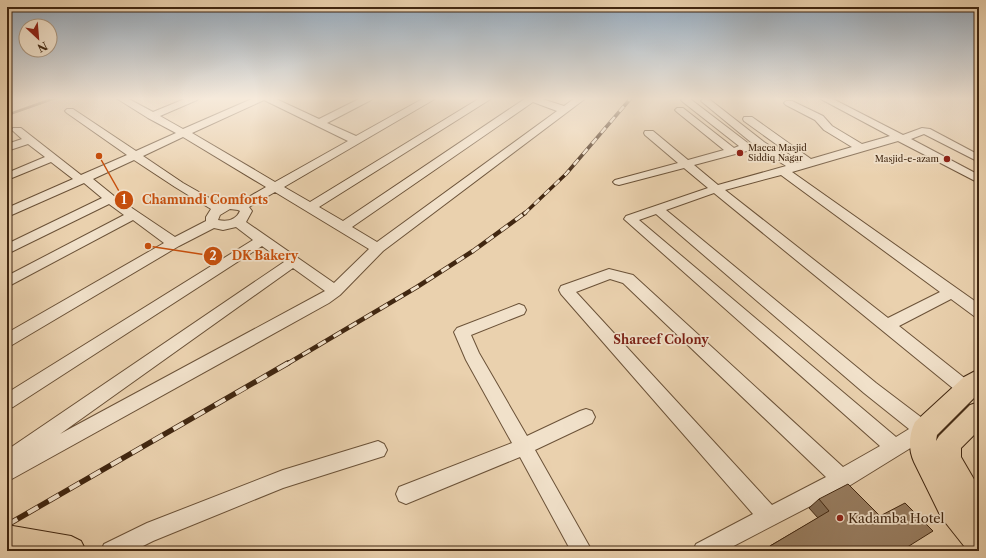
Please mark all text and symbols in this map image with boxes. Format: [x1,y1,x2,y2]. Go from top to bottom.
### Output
north arrow [18,18,58,58]
text: N [35,39,50,56]
place label: Macca Masjid Siddiq Nagar [748,142,807,163]
marker: Macca Masjid Siddiq Nagar [735,148,745,158]
place label: Masjid-e-azam [875,153,940,164]
marker: Masjid-e-azam [942,154,952,164]
callout: Chamundi Comforts [114,188,276,212]
text: 1 [121,192,127,207]
text: Chamundi Comforts [142,192,269,207]
callout: DK Bakery [203,244,306,268]
text: 2 [209,248,217,263]
text: DK Bakery [232,248,299,263]
district label: Shareef Colony [613,332,709,347]
place label: Kadamba Hotel [848,510,945,526]
marker: Kadamba Hotel [835,513,845,523]

